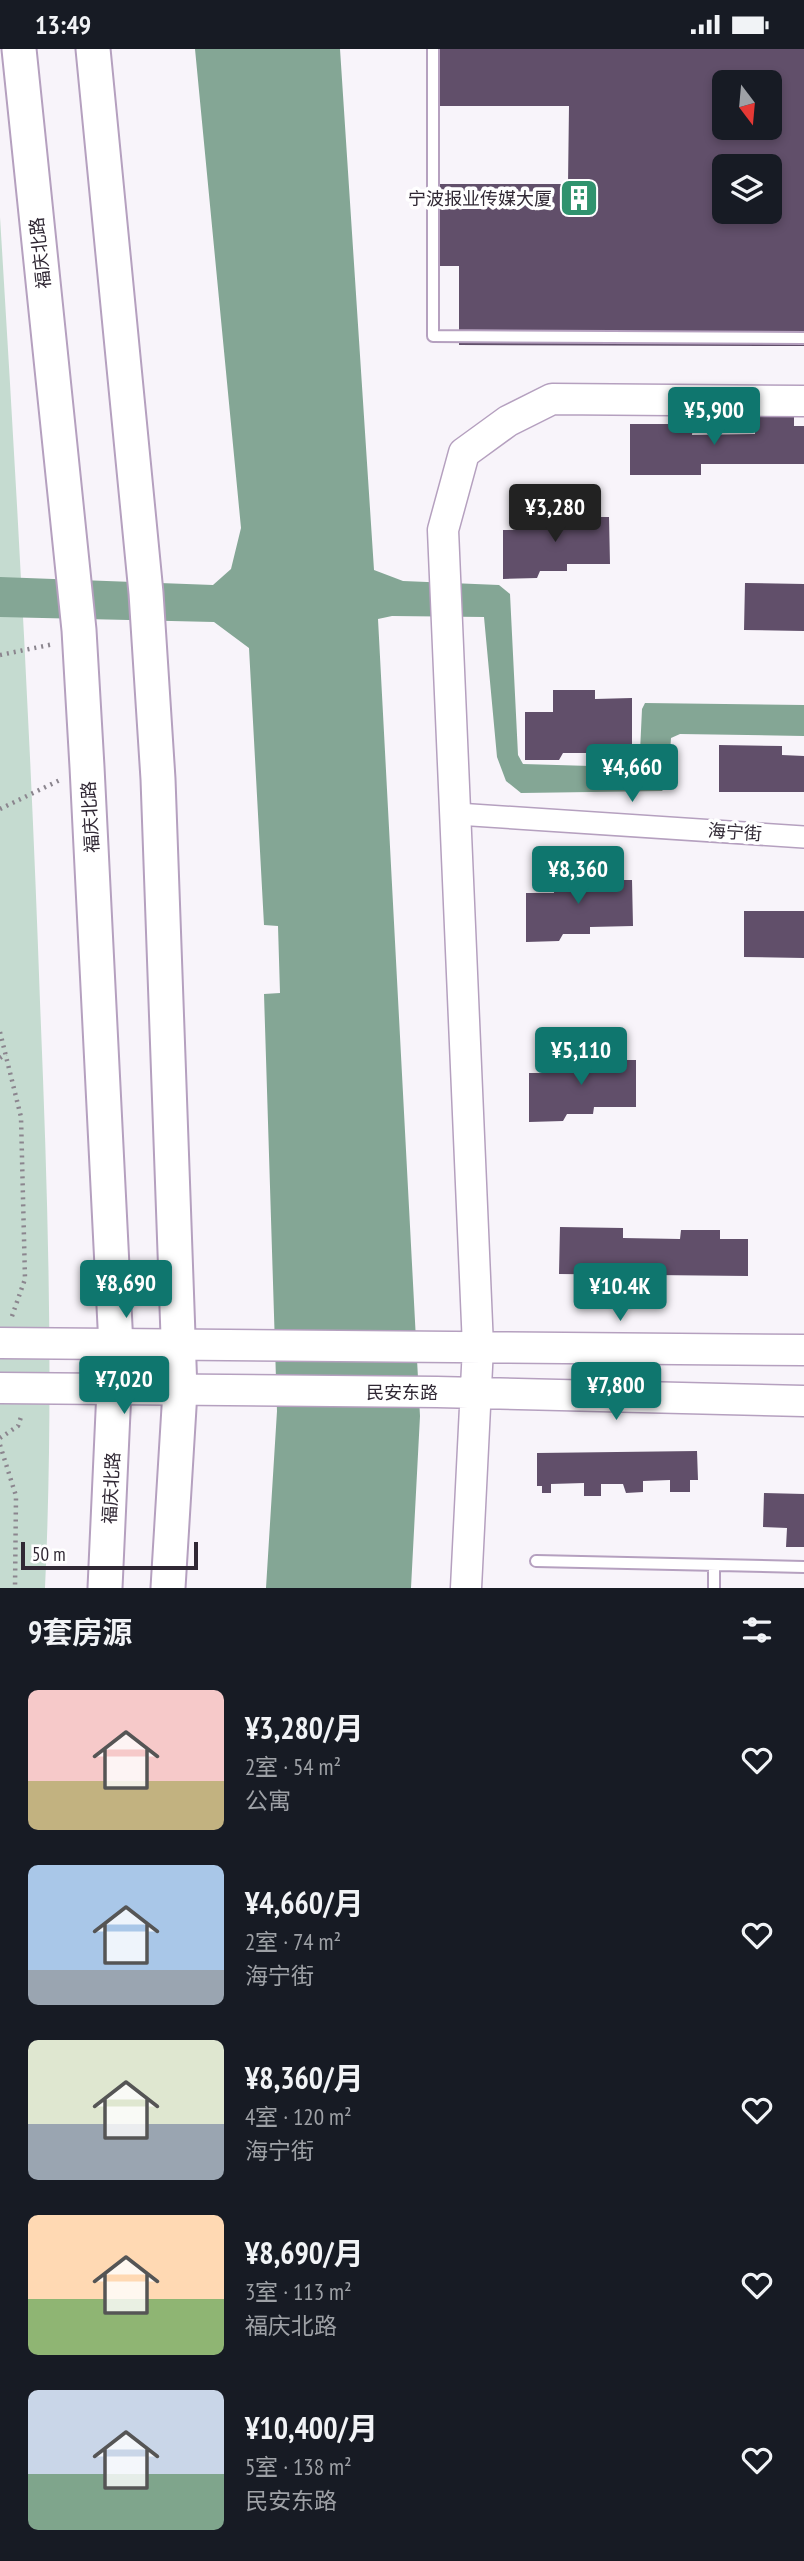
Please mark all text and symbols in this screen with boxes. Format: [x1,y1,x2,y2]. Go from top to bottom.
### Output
text: 13:49 [35,8,91,41]
north arrow [712,70,782,140]
map controls [712,70,782,224]
button: layers [712,154,782,224]
building icon: 宁波报业传媒大厦 [558,177,600,219]
place label: 宁波报业传媒大厦 [408,187,552,210]
street label: 福庆北路 [25,216,55,290]
pin: ¥5,900 [657,387,771,447]
text: ¥5,900 [684,395,744,424]
pin: ¥3,280 [498,484,612,544]
text: ¥3,280 [525,492,585,521]
pin: ¥4,660 [575,745,689,804]
text: ¥4,660 [602,752,662,781]
street label: 福庆北路 [77,780,103,854]
street label: 海宁街 [707,819,763,845]
pin: ¥8,360 [521,847,635,906]
text: ¥8,360 [548,854,608,883]
pin: ¥5,110 [524,1027,638,1087]
text: ¥5,110 [551,1035,611,1064]
pin: ¥8,690 [69,1261,183,1320]
pin: ¥10.4K [563,1263,677,1323]
text: ¥8,690 [96,1268,156,1297]
text: ¥10.4K [590,1271,650,1300]
pin: ¥7,020 [67,1357,181,1416]
pin: ¥7,800 [559,1363,673,1422]
text: ¥7,020 [95,1364,153,1393]
text: ¥7,800 [587,1370,645,1399]
street label: 民安东路 [366,1381,438,1404]
street label: 福庆北路 [98,1451,124,1525]
scale bar [21,1539,198,1571]
text: 50 m [32,1542,66,1566]
icon: filters [738,1611,776,1649]
text: 9套房源 [28,1612,132,1651]
text: ¥3,280/月 [245,1708,364,1747]
icon: home [84,1718,168,1802]
icon: heart [738,1741,776,1779]
text: 2室 · 54 m² [245,1752,341,1781]
text: 公寓 [245,1786,291,1815]
text: ¥4,660/月 [245,1883,364,1922]
icon: home [84,1893,168,1977]
icon: heart [738,1916,776,1954]
text: 2室 · 74 m² [245,1927,341,1956]
text: 海宁街 [245,1961,314,1990]
text: ¥8,360/月 [245,2058,364,2097]
icon: home [84,2068,168,2152]
icon: heart [738,2091,776,2129]
text: 4室 · 120 m² [245,2102,352,2131]
text: 海宁街 [245,2136,314,2165]
text: ¥8,690/月 [245,2233,364,2272]
icon: home [84,2243,168,2327]
icon: heart [738,2266,776,2304]
text: 3室 · 113 m² [245,2277,352,2306]
text: 福庆北路 [245,2311,337,2340]
text: ¥10,400/月 [245,2408,378,2447]
icon: home [84,2418,168,2502]
icon: heart [738,2441,776,2479]
text: 5室 · 138 m² [245,2452,352,2481]
text: 民安东路 [245,2486,337,2515]

